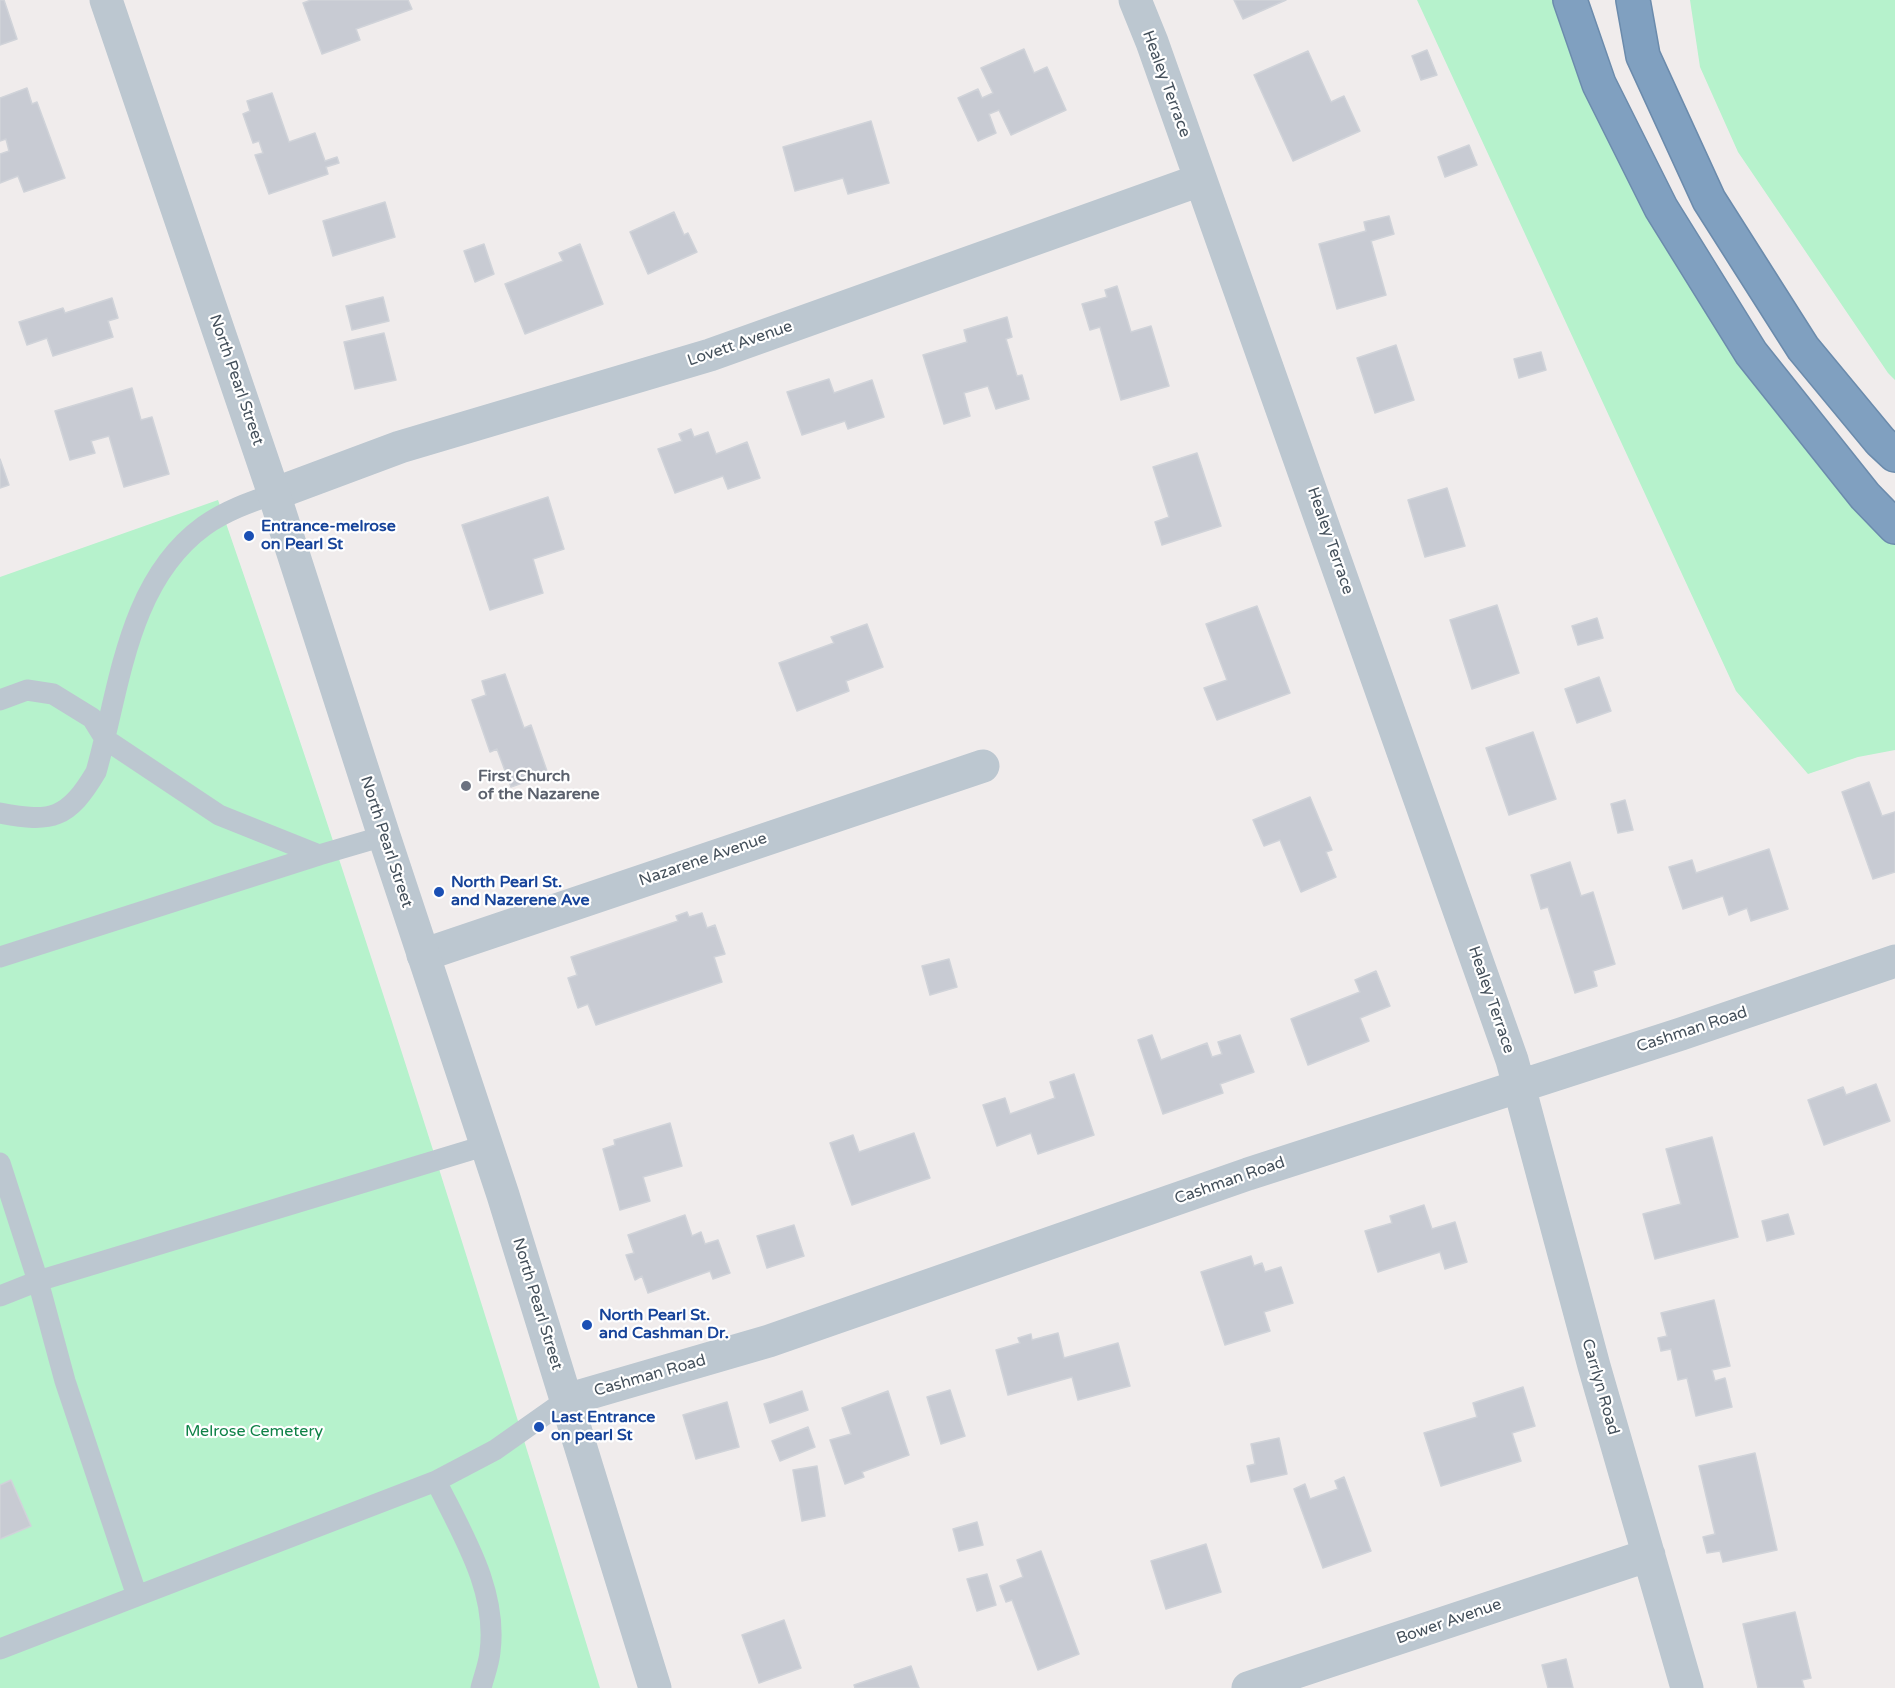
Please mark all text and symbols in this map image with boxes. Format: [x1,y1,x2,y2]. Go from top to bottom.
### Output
street label: Healey Terrace [1138,28,1194,140]
street label: North Pearl Street [205,312,267,448]
street label: Lovett Avenue [685,317,795,371]
street label: Healey Terrace [1303,485,1357,597]
place label: Entrance-melrose on Pearl St [261,517,396,555]
marker: Entrance-melrose on Pearl St [242,529,256,543]
place label: First Church of the Nazarene [478,767,600,805]
street label: North Pearl Street [356,774,416,910]
marker: First Church of the Nazarene [459,779,473,793]
street label: Nazarene Avenue [637,829,769,891]
place label: North Pearl St. and Nazerene Ave [451,873,590,911]
marker: North Pearl St. and Nazerene Ave [432,885,446,899]
street label: Healey Terrace [1464,944,1518,1056]
street label: Cashman Road [1634,1003,1750,1057]
street label: Cashman Road [1172,1153,1288,1209]
street label: North Pearl Street [508,1236,566,1372]
place label: North Pearl St. and Cashman Dr. [599,1306,729,1344]
marker: North Pearl St. and Cashman Dr. [580,1318,594,1332]
street label: Carrlyn Road [1577,1337,1623,1437]
street label: Cashman Road [592,1351,708,1401]
place label: Last Entrance on pearl St [551,1408,655,1446]
marker: Last Entrance on pearl St [532,1420,546,1434]
park label: Melrose Cemetery [185,1422,323,1442]
street label: Bower Avenue [1394,1595,1504,1649]

